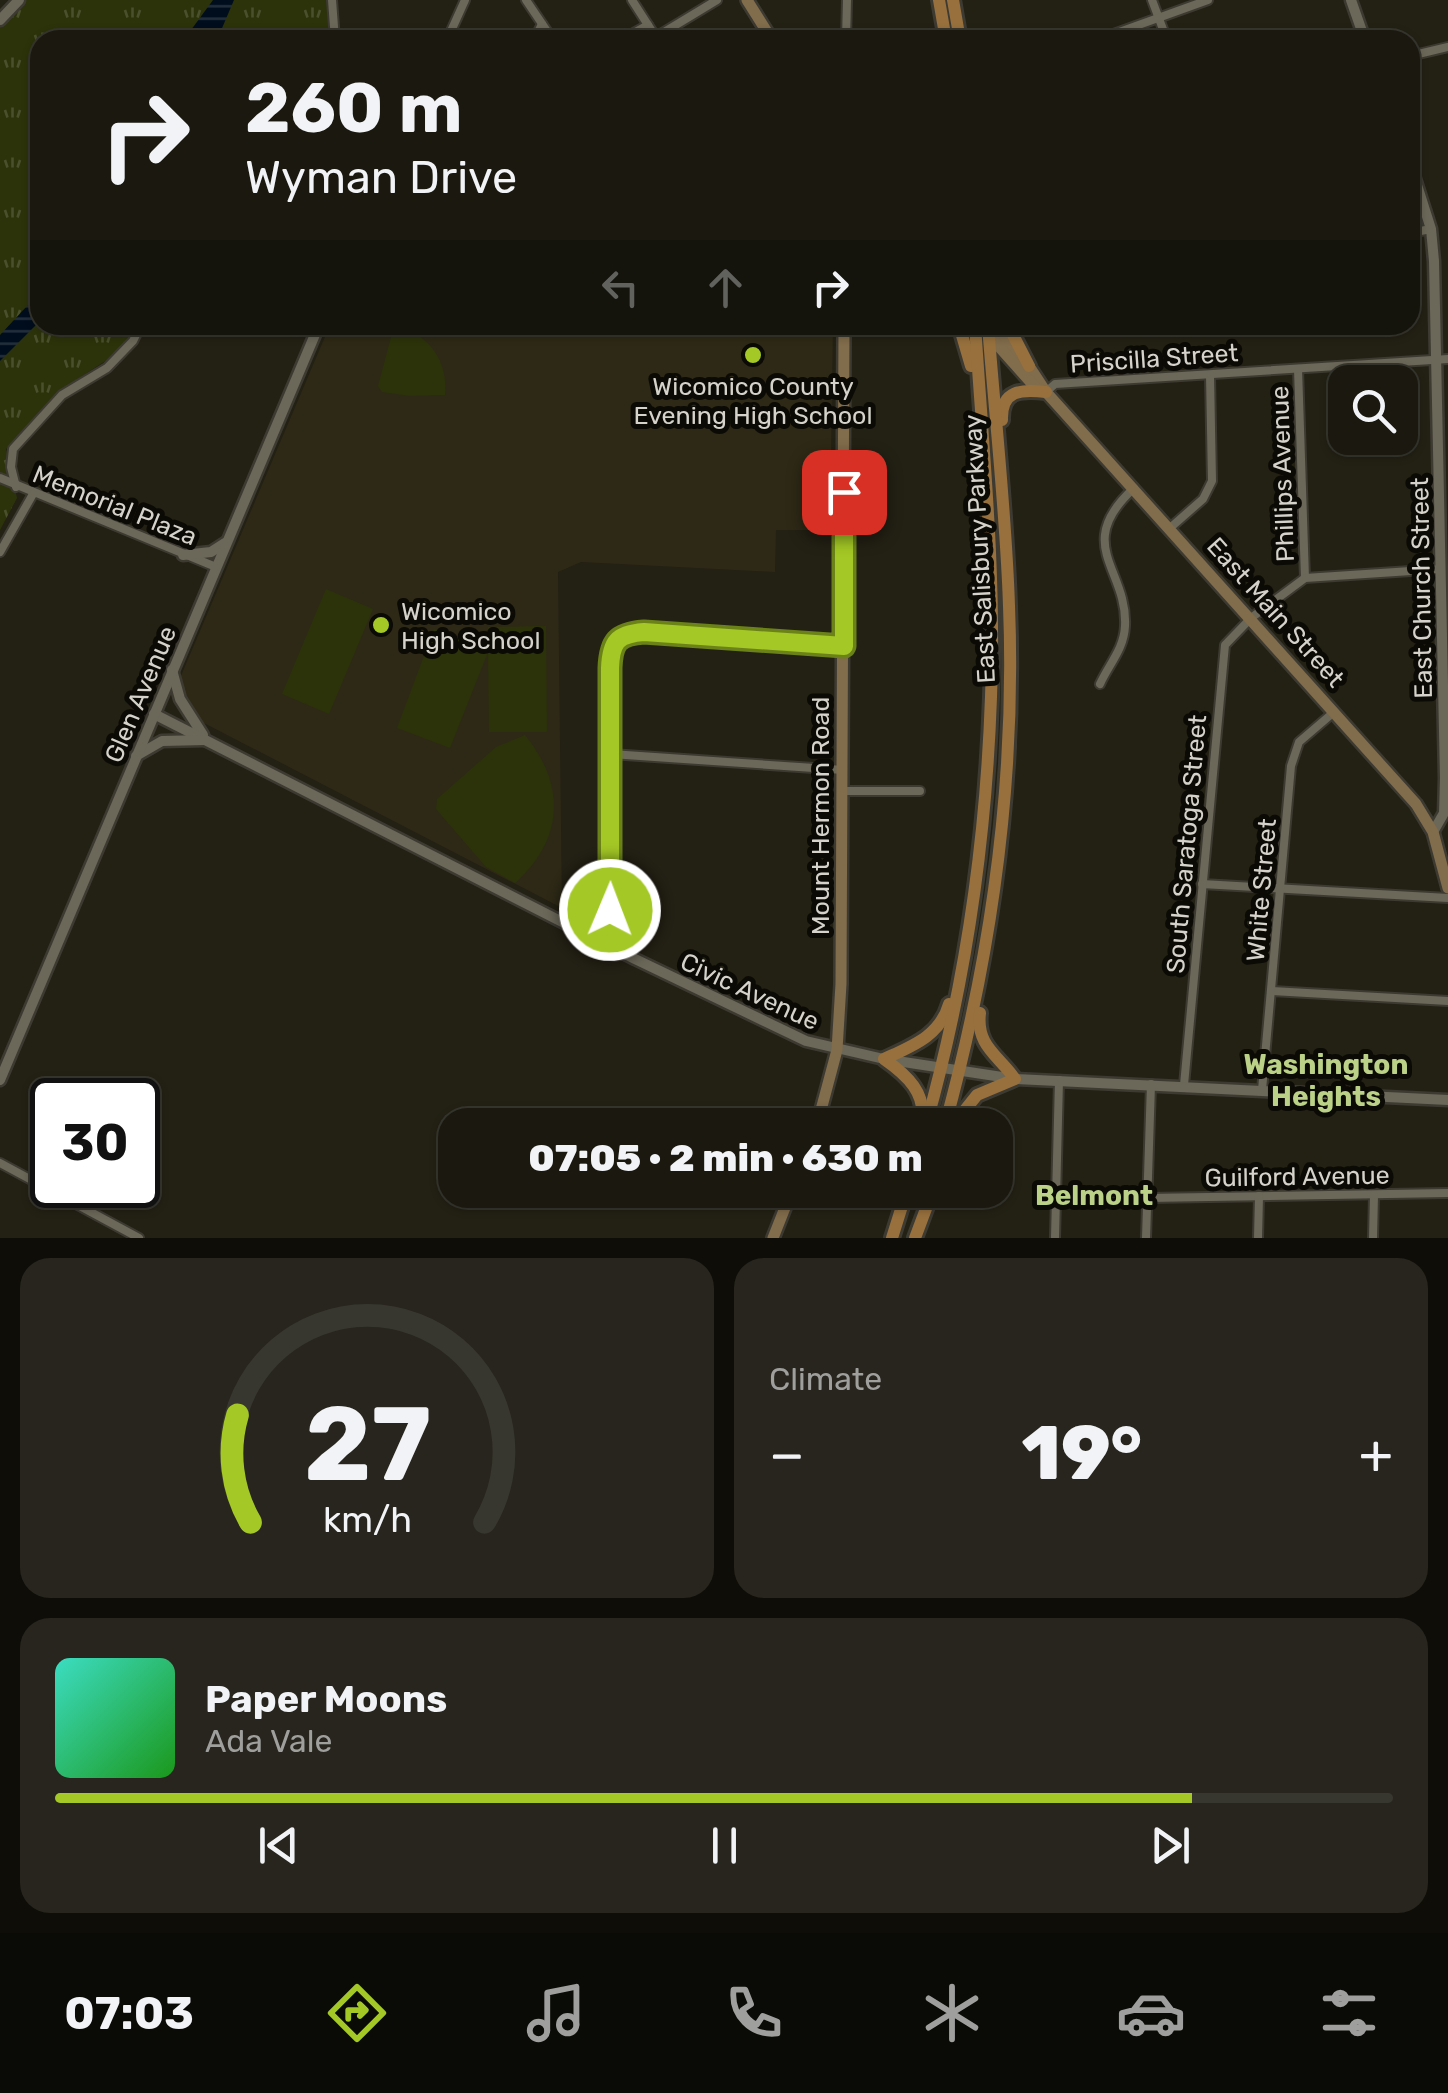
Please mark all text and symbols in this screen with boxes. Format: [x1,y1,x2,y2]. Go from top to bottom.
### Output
text: 260 m [245,67,463,150]
icon: right [80,70,210,200]
text: Wyman Drive [245,151,517,204]
icon: left [593,260,648,315]
icon: ahead [698,260,753,315]
icon: right [803,260,858,315]
street label: Priscilla Street [1069,338,1239,379]
marker: Wicomico County Evening High School [742,344,764,366]
map controls [1328,365,1418,455]
button: search [1328,365,1418,455]
place label: Wicomico County Evening High School [633,372,873,430]
street label: Phillips Avenue [1265,385,1300,563]
street label: East Salisbury Parkway [958,413,1001,684]
pin [802,450,887,535]
street label: Memorial Plaza [29,459,201,552]
icon: arrive [817,465,872,520]
street label: East Church Street [1405,477,1438,699]
street label: East Main Street [1201,532,1350,693]
place label: Wicomico High School [401,597,541,655]
marker: Wicomico High School [370,614,392,636]
street label: Glen Avenue [99,622,182,767]
street label: Mount Hermon Road [806,697,835,935]
street label: South Saratoga Street [1161,713,1212,975]
street label: White Street [1241,817,1282,963]
position arrow [558,858,662,962]
street label: Civic Avenue [676,947,824,1036]
district label: Washington Heights [1244,1048,1408,1113]
speed limit sign: 30 [30,1078,160,1208]
text: 07:05 · 2 min · 630 m [528,1135,923,1181]
street label: Guilford Avenue [1204,1160,1390,1193]
district label: Belmont [1035,1179,1153,1212]
text: Climate [769,1360,882,1398]
text: 27 [303,1383,431,1506]
text: 19° [1021,1409,1142,1498]
text: − [769,1422,805,1487]
text: + [1359,1422,1393,1487]
text: km/h [322,1499,412,1541]
text: Paper Moons [205,1676,447,1722]
text: Ada Vale [205,1722,332,1760]
icon: previous [251,1818,306,1873]
icon: pause [697,1818,752,1873]
icon: next [1143,1818,1198,1873]
icon: directions [322,1978,392,2048]
icon: music [521,1978,591,2048]
icon: phone [719,1978,789,2048]
icon: climate [917,1978,987,2048]
icon: car [1116,1978,1186,2048]
icon: filters [1314,1978,1384,2048]
text: 07:03 [64,1987,194,2040]

